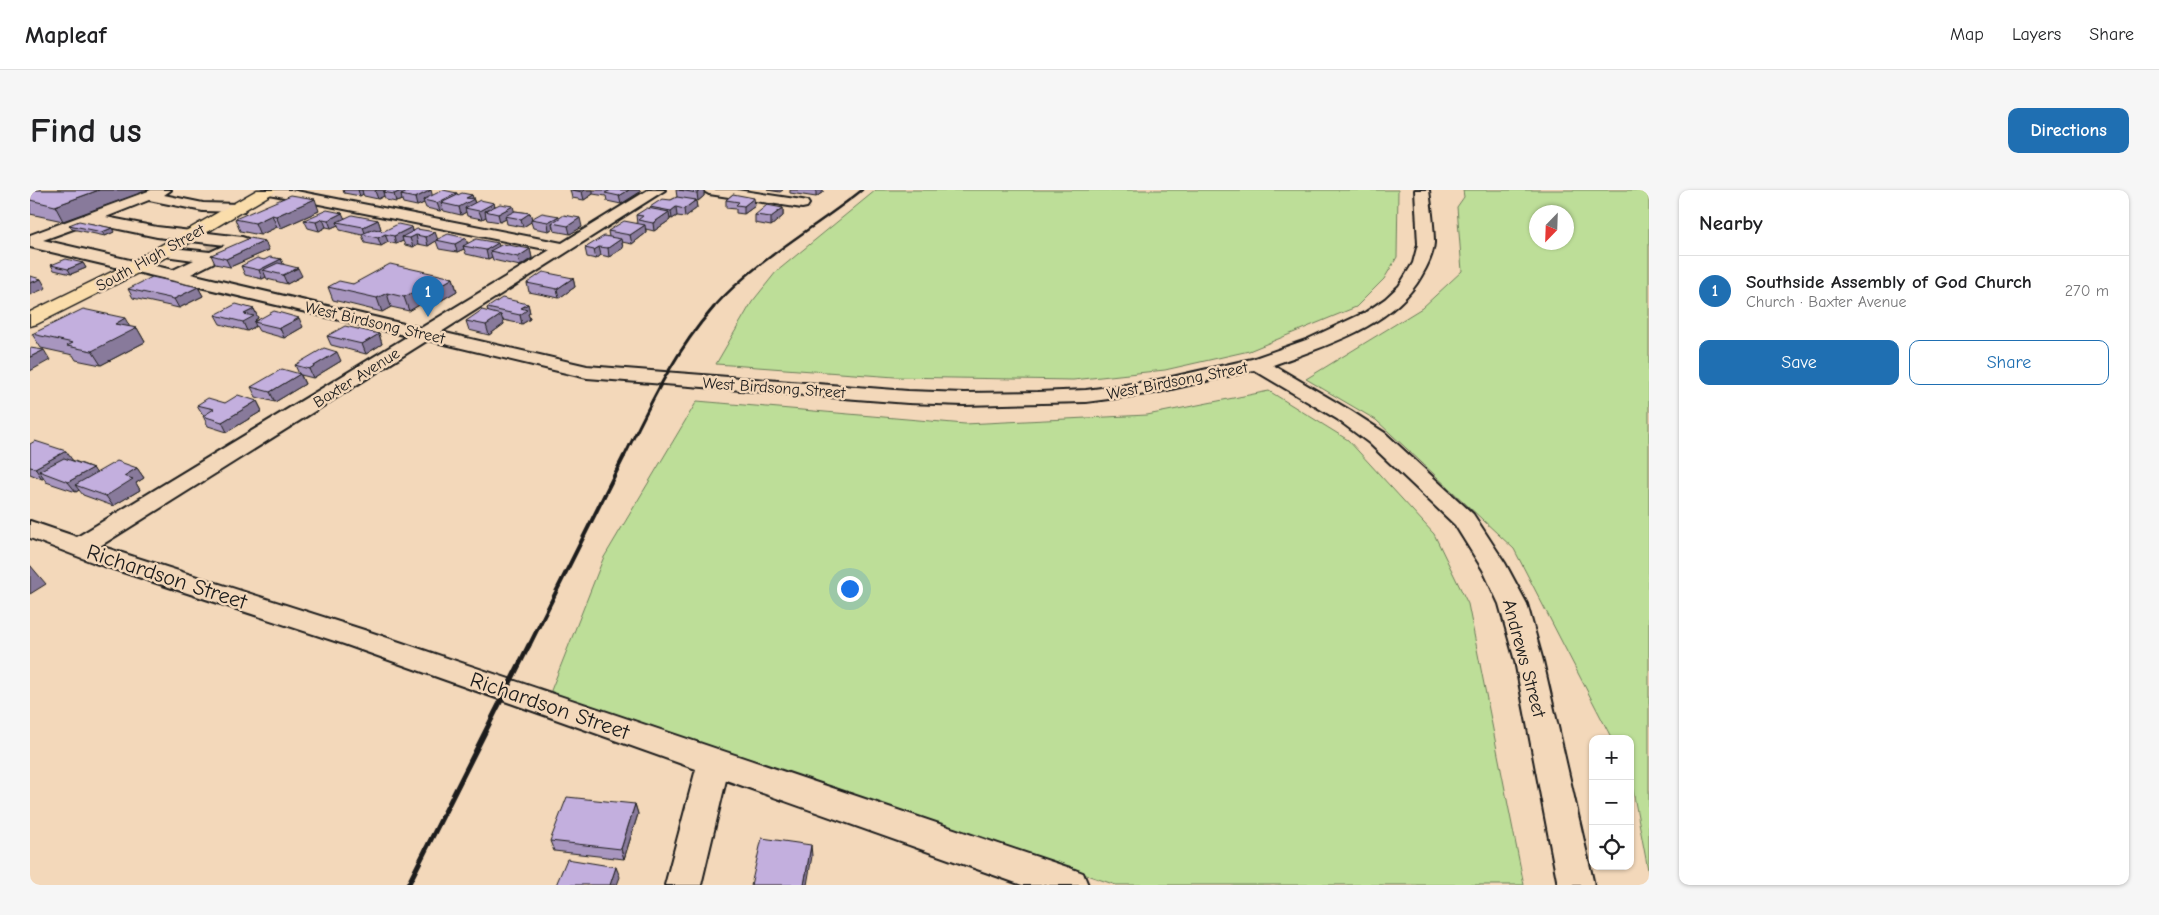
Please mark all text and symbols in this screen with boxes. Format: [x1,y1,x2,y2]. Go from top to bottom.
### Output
text: Mapleaf [25,21,106,49]
text: Map [1950,24,1984,45]
text: Layers [2012,24,2061,45]
text: Share [2089,24,2134,45]
button: Directions [2008,108,2129,153]
text: Find us [30,110,142,151]
north arrow [1529,205,1574,250]
text: Nearby [1699,211,1763,235]
street label: South High Street [93,220,208,295]
text: Southside Assembly of God Church [1746,271,2032,293]
pin: 1 [412,276,444,317]
text: 1 [1712,282,1718,300]
text: 270 m [2065,282,2109,300]
text: Church · Baxter Avenue [1746,293,1907,311]
street label: West Birdsong Street [303,298,447,348]
button: Save [1699,340,1899,385]
button: Share [1909,340,2109,385]
street label: Baxter Avenue [310,344,403,412]
street label: West Birdsong Street [1105,358,1250,403]
street label: West Birdsong Street [702,374,846,402]
street label: Richardson Street [83,539,251,615]
your location [837,576,863,602]
street label: Andrews Street [1498,597,1551,720]
street label: Richardson Street [467,666,633,746]
map controls [1589,735,1634,870]
button: + [1589,735,1634,780]
button: − [1589,780,1634,825]
button: locate [1589,825,1634,870]

